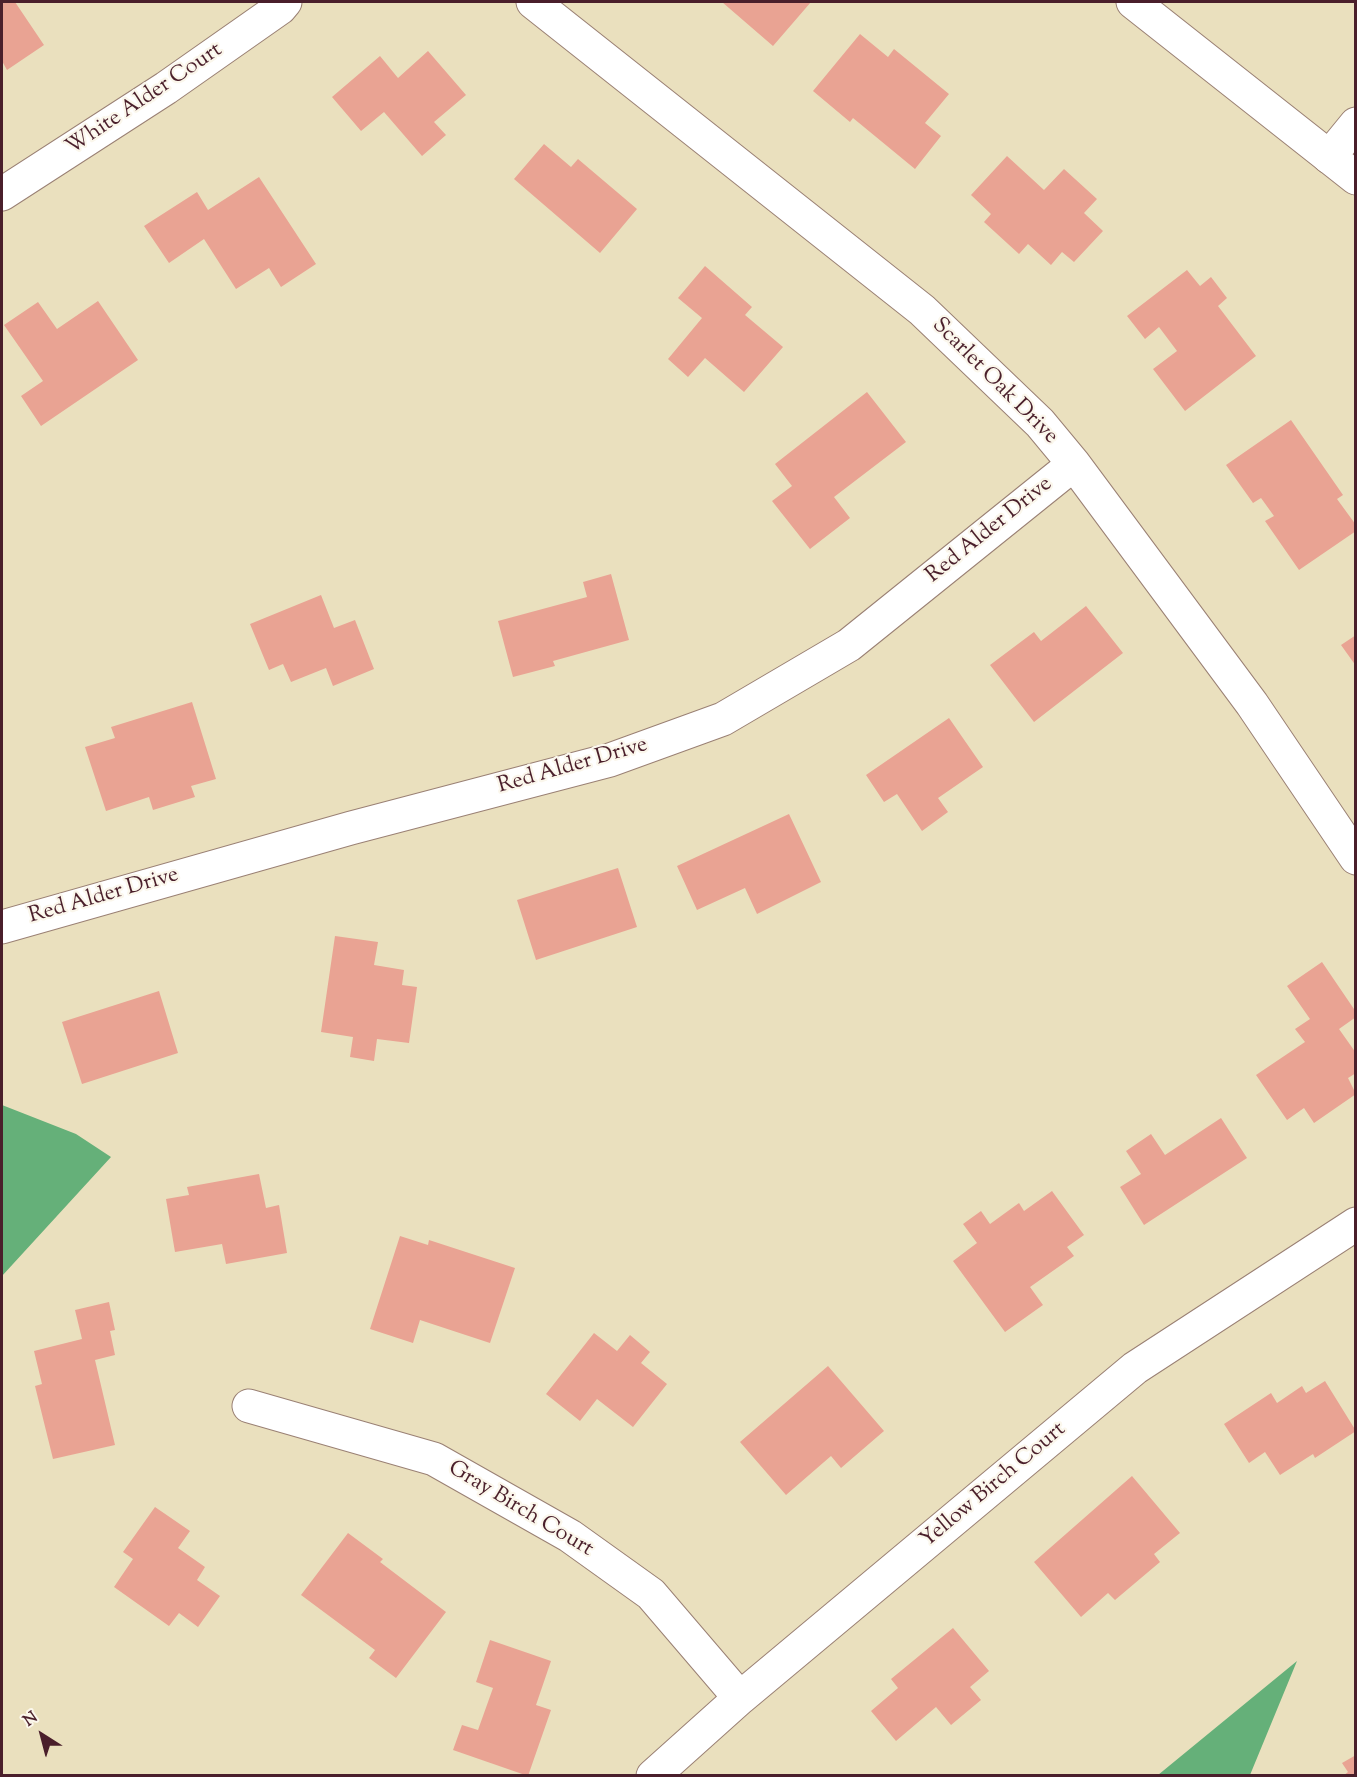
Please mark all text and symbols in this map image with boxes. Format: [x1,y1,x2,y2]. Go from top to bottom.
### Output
street label: White Alder Court [62,38,228,162]
street label: Scarlet Oak Drive [925,313,1063,451]
street label: Red Alder Drive [922,472,1058,590]
street label: Red Alder Drive [495,733,651,801]
street label: Red Alder Drive [26,863,182,931]
street label: Yellow Birch Court [916,1418,1072,1554]
street label: Gray Birch Court [442,1456,598,1564]
north arrow [12,1705,72,1765]
text: N [19,1707,43,1733]

